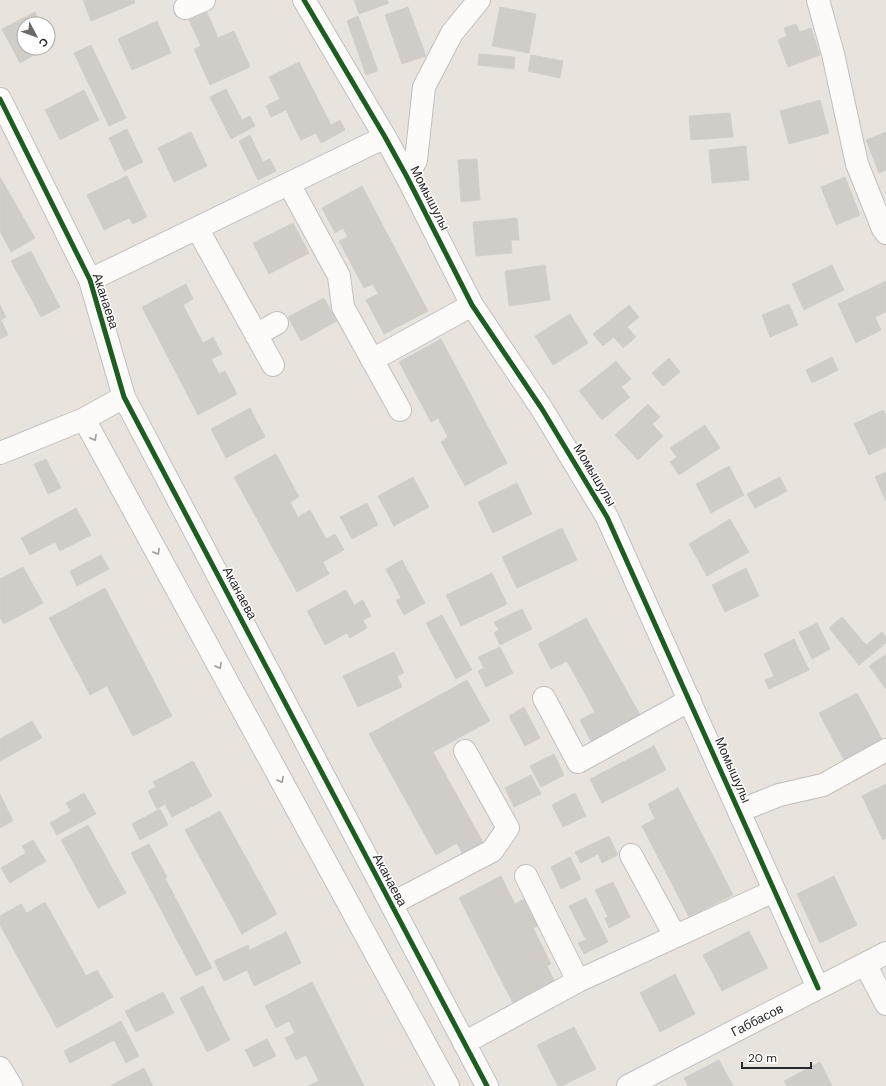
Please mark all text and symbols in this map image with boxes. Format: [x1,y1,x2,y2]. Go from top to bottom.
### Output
north arrow [16,16,56,56]
text: С [36,35,51,50]
street label: Момышулы [407,163,453,233]
street label: Аканаева [89,271,123,332]
one-way arrow [90,434,97,441]
street label: Момышулы [570,441,620,509]
one-way arrow [152,548,159,555]
street label: Аканаева [219,564,261,623]
one-way arrow [214,662,221,669]
street label: Момышулы [711,735,755,805]
one-way arrow [276,776,284,784]
street label: Аканаева [369,851,411,910]
street label: Габбасов [728,1000,786,1040]
scale bar [742,1044,811,1070]
text: 20 m [748,1050,777,1066]

